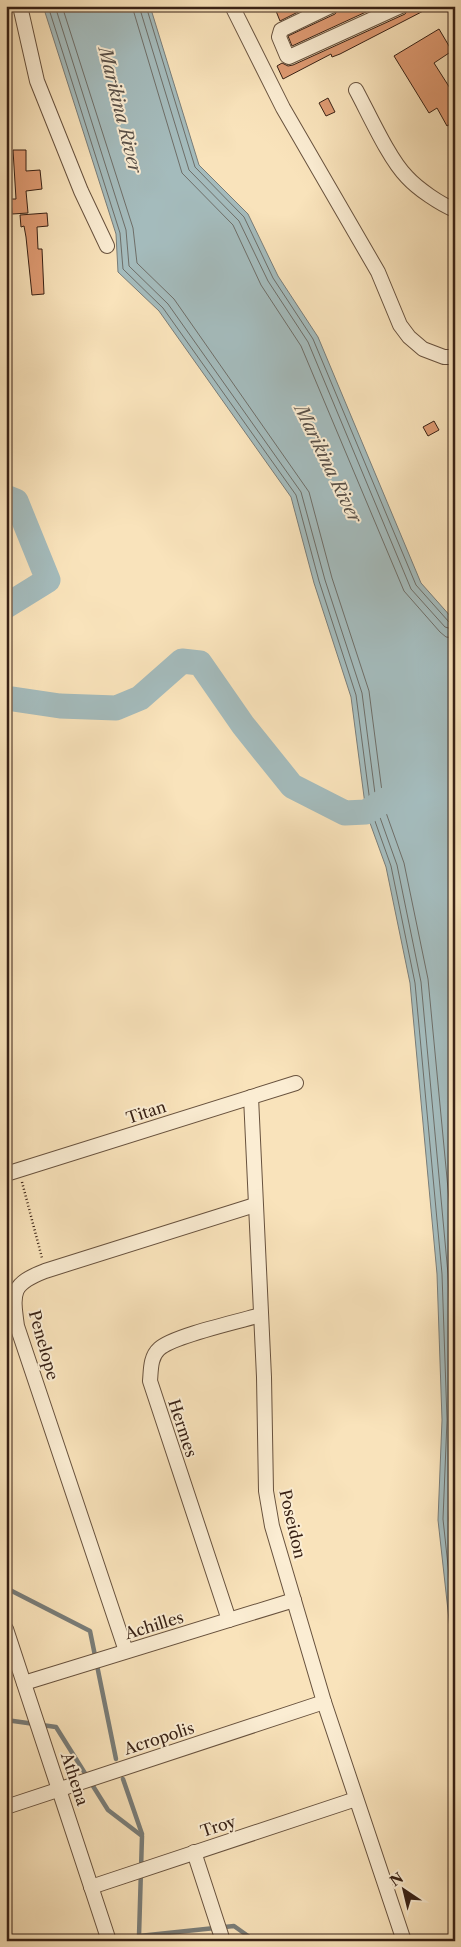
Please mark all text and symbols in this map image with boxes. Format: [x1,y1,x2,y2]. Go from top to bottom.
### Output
water label: Marikina River [93,43,147,177]
water label: Marikina River [289,399,367,528]
street label: Titan [124,1096,168,1128]
street label: Penelope [25,1308,63,1382]
street label: Hermes [164,1396,202,1460]
street label: Poseidon [275,1487,311,1561]
street label: Achilles [121,1607,186,1644]
street label: Acropolis [120,1717,197,1759]
street label: Athena [57,1749,93,1809]
street label: Troy [198,1811,239,1841]
north arrow [378,1864,428,1914]
text: N [386,1868,407,1890]

